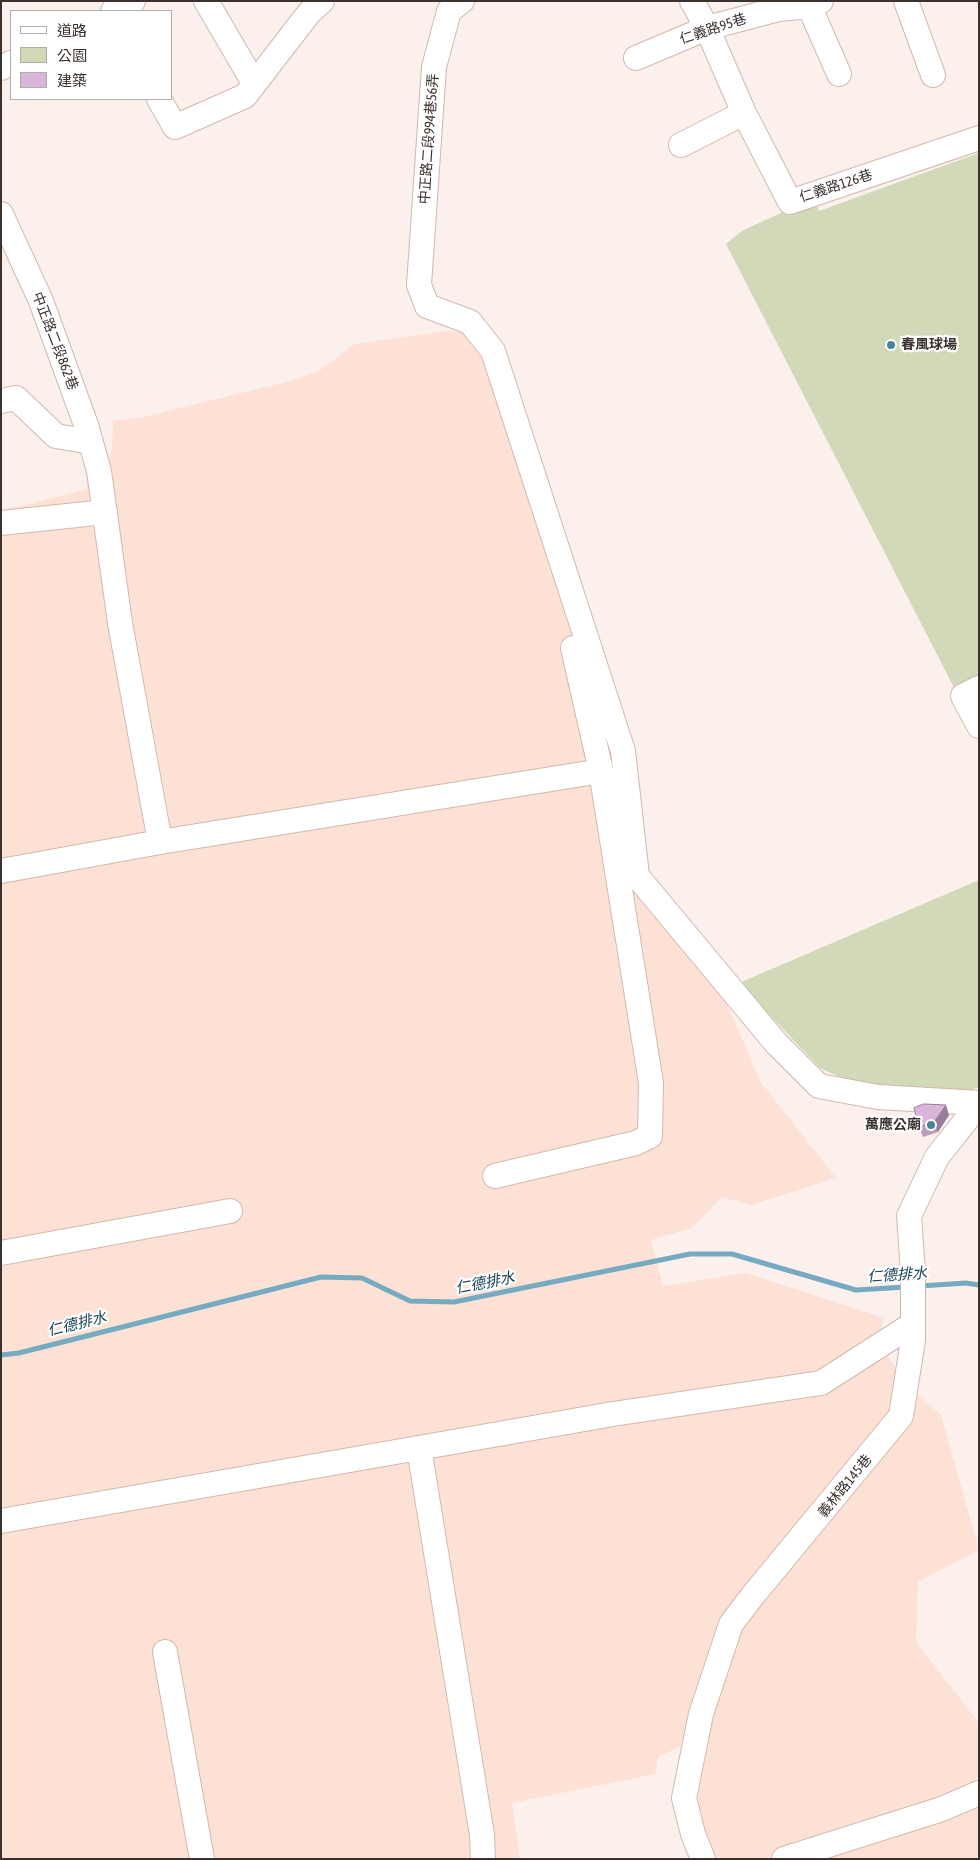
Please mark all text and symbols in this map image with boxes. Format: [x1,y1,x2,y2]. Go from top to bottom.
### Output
legend [10,10,172,100]
street label: 仁義路95巷 [678,10,748,48]
text: 道路 [57,22,87,39]
text: 公園 [57,47,87,64]
text: 建築 [57,72,87,89]
street label: 中正路二段994巷56弄 [416,73,442,205]
street label: 仁義路126巷 [797,166,875,206]
street label: 中正路二段862巷 [29,290,81,392]
place label: 春風球場 [901,337,957,353]
marker: 春風球場 [885,339,897,351]
place label: 萬應公廟 [865,1117,921,1133]
marker: 萬應公廟 [925,1119,937,1131]
water label: 仁德排水 [866,1264,928,1286]
water label: 仁德排水 [454,1268,516,1298]
water label: 仁德排水 [46,1308,108,1340]
street label: 義林路145巷 [815,1451,875,1521]

